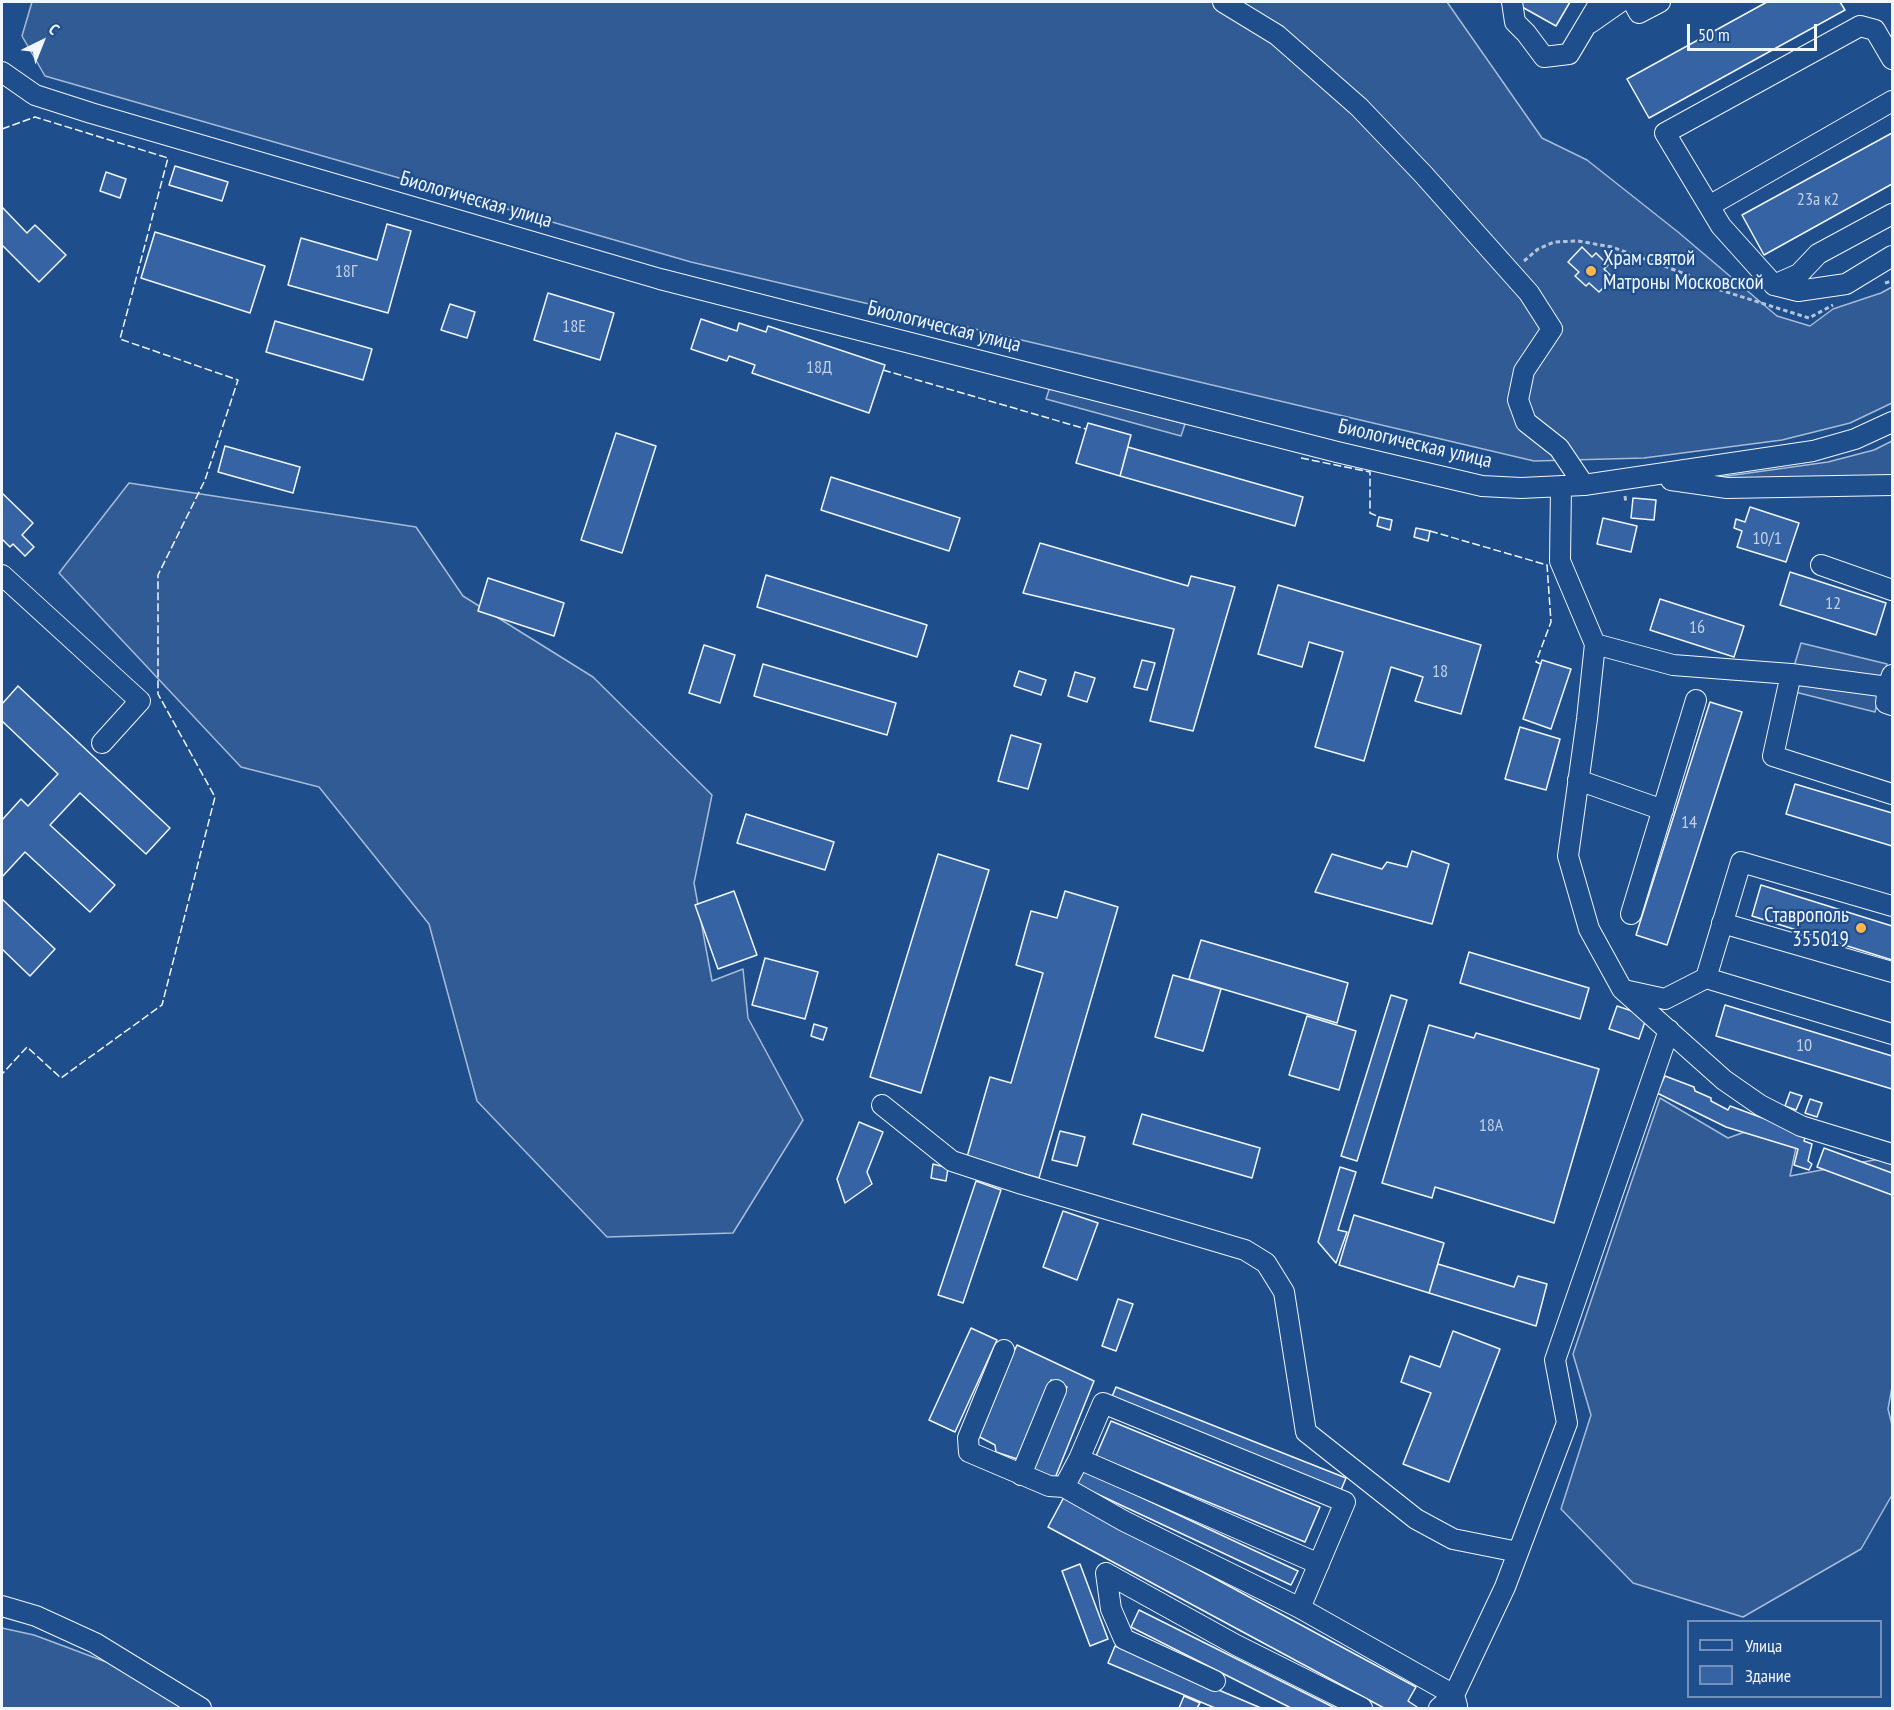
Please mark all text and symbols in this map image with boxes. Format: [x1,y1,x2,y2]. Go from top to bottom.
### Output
north arrow [12,12,72,72]
scale bar [1690,12,1820,50]
text: С [45,19,64,39]
text: 50 m [1698,23,1730,46]
street label: Биологическая улица [397,166,555,234]
house number: 23а к2 [1797,189,1839,211]
place label: Храм святой Матроны Московской [1603,246,1764,296]
house number: 18Г [335,261,357,283]
marker: Храм святой Матроны Московской [1584,264,1598,278]
street label: Биологическая улица [865,296,1023,358]
house number: 18Е [562,316,586,338]
house number: 18Д [806,357,832,379]
street label: Биологическая улица [1336,414,1494,474]
house number: 10/1 [1752,528,1782,550]
house number: 12 [1825,593,1841,615]
house number: 16 [1689,617,1705,639]
house number: 18 [1432,661,1448,683]
house number: 14 [1681,812,1697,834]
place label: Ставрополь 355019 [1764,903,1849,953]
marker: Ставрополь 355019 [1854,921,1868,935]
house number: 10 [1796,1035,1812,1057]
house number: 18А [1479,1115,1503,1137]
legend [1687,1620,1882,1698]
text: Улица [1745,1634,1782,1657]
text: Здание [1745,1664,1791,1687]

